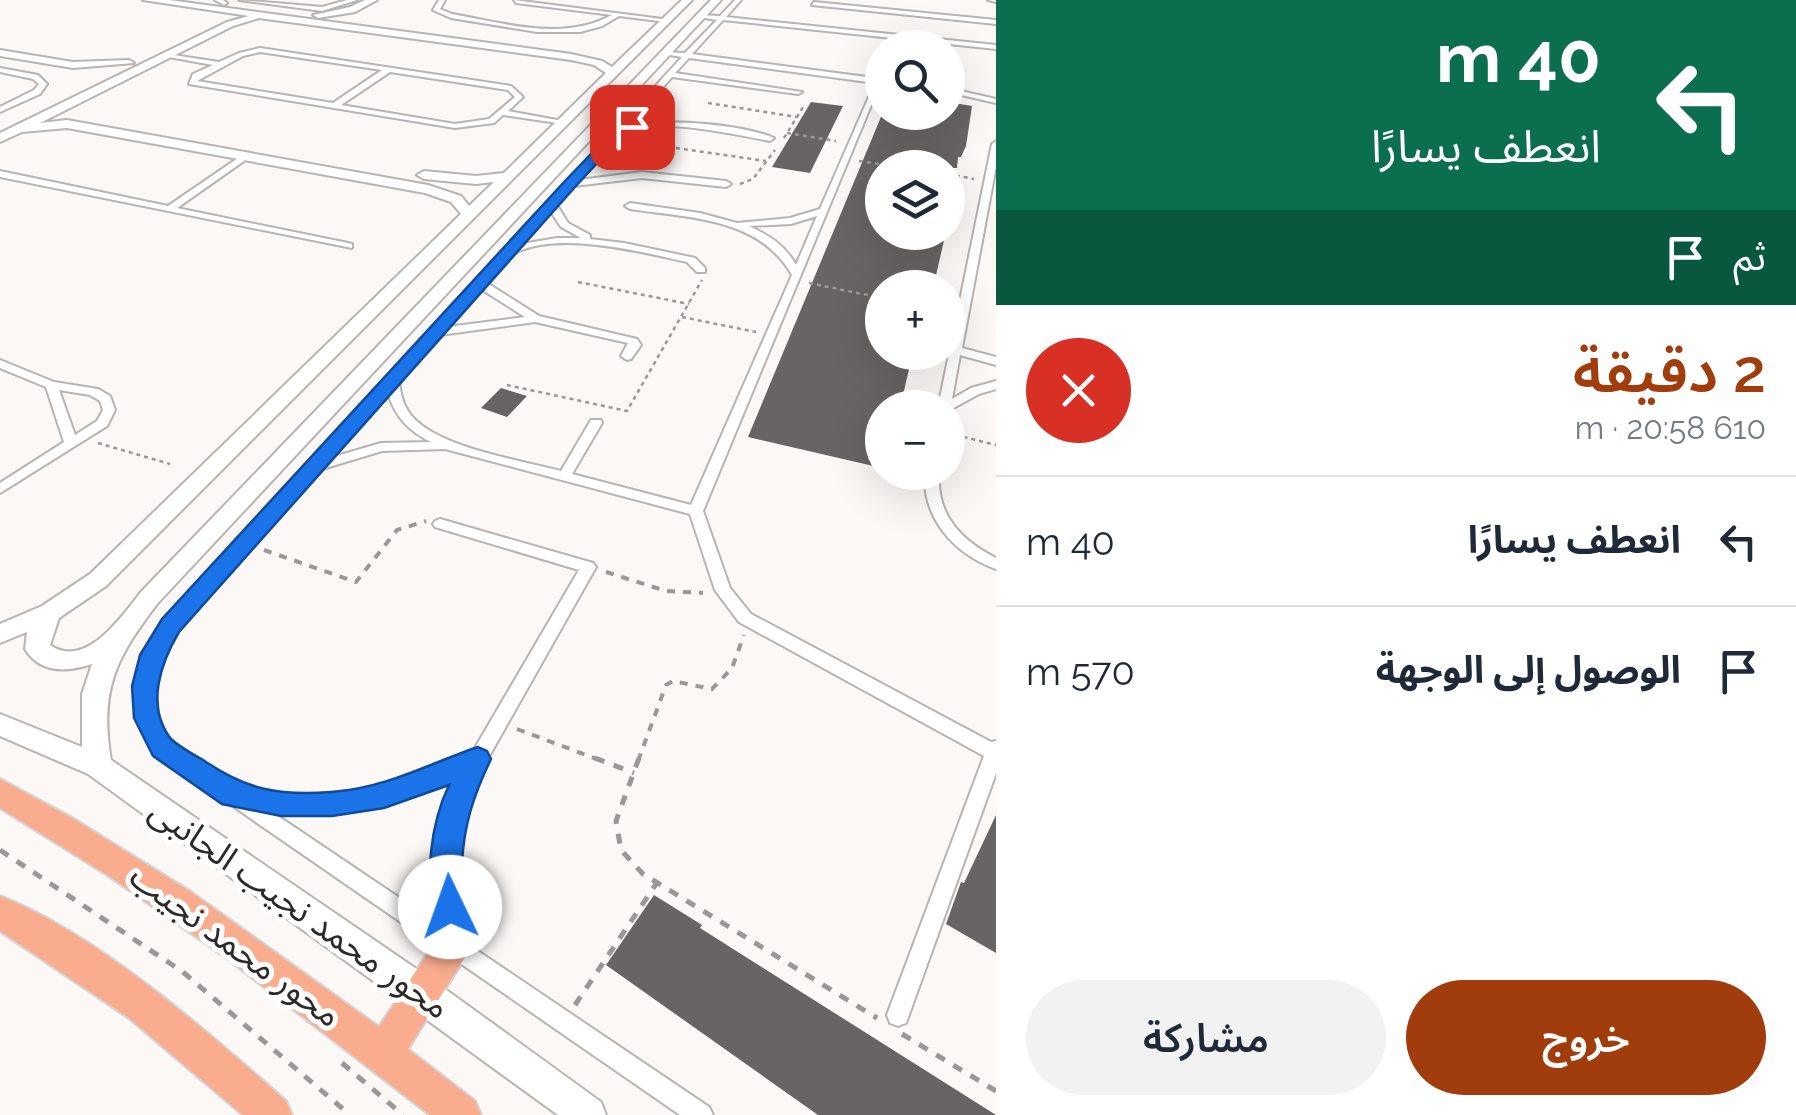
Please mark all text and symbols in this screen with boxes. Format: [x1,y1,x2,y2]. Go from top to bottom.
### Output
text: 40 m [1436,16,1601,98]
map controls [865,30,965,490]
button: search [865,30,965,130]
icon: left [1636,40,1766,170]
pin [590,85,675,170]
icon: arrive [605,100,660,155]
text: انعطف يسارًا [1371,120,1601,173]
button: layers [865,150,965,250]
icon: arrive [1658,230,1713,285]
text: ثم [1733,234,1766,279]
button: + [865,270,965,370]
text: 2 دقيقة [1573,336,1766,406]
button: close [1026,338,1131,443]
button: − [865,390,965,490]
text: 610 m · 20:58 [1575,409,1766,446]
icon: left [1711,514,1766,569]
text: انعطف يسارًا [1468,517,1681,562]
text: 40 m [1026,519,1115,564]
icon: arrive [1711,644,1766,699]
text: الوصول إلى الوجهة [1376,647,1681,692]
text: 570 m [1026,649,1135,694]
street label: محور محمد نجيب الجانبى [142,789,458,1027]
street label: محور محمد نجيب [122,854,350,1036]
position arrow [398,855,502,959]
button: مشاركة [1026,980,1386,1095]
button: خروج [1406,980,1766,1095]

